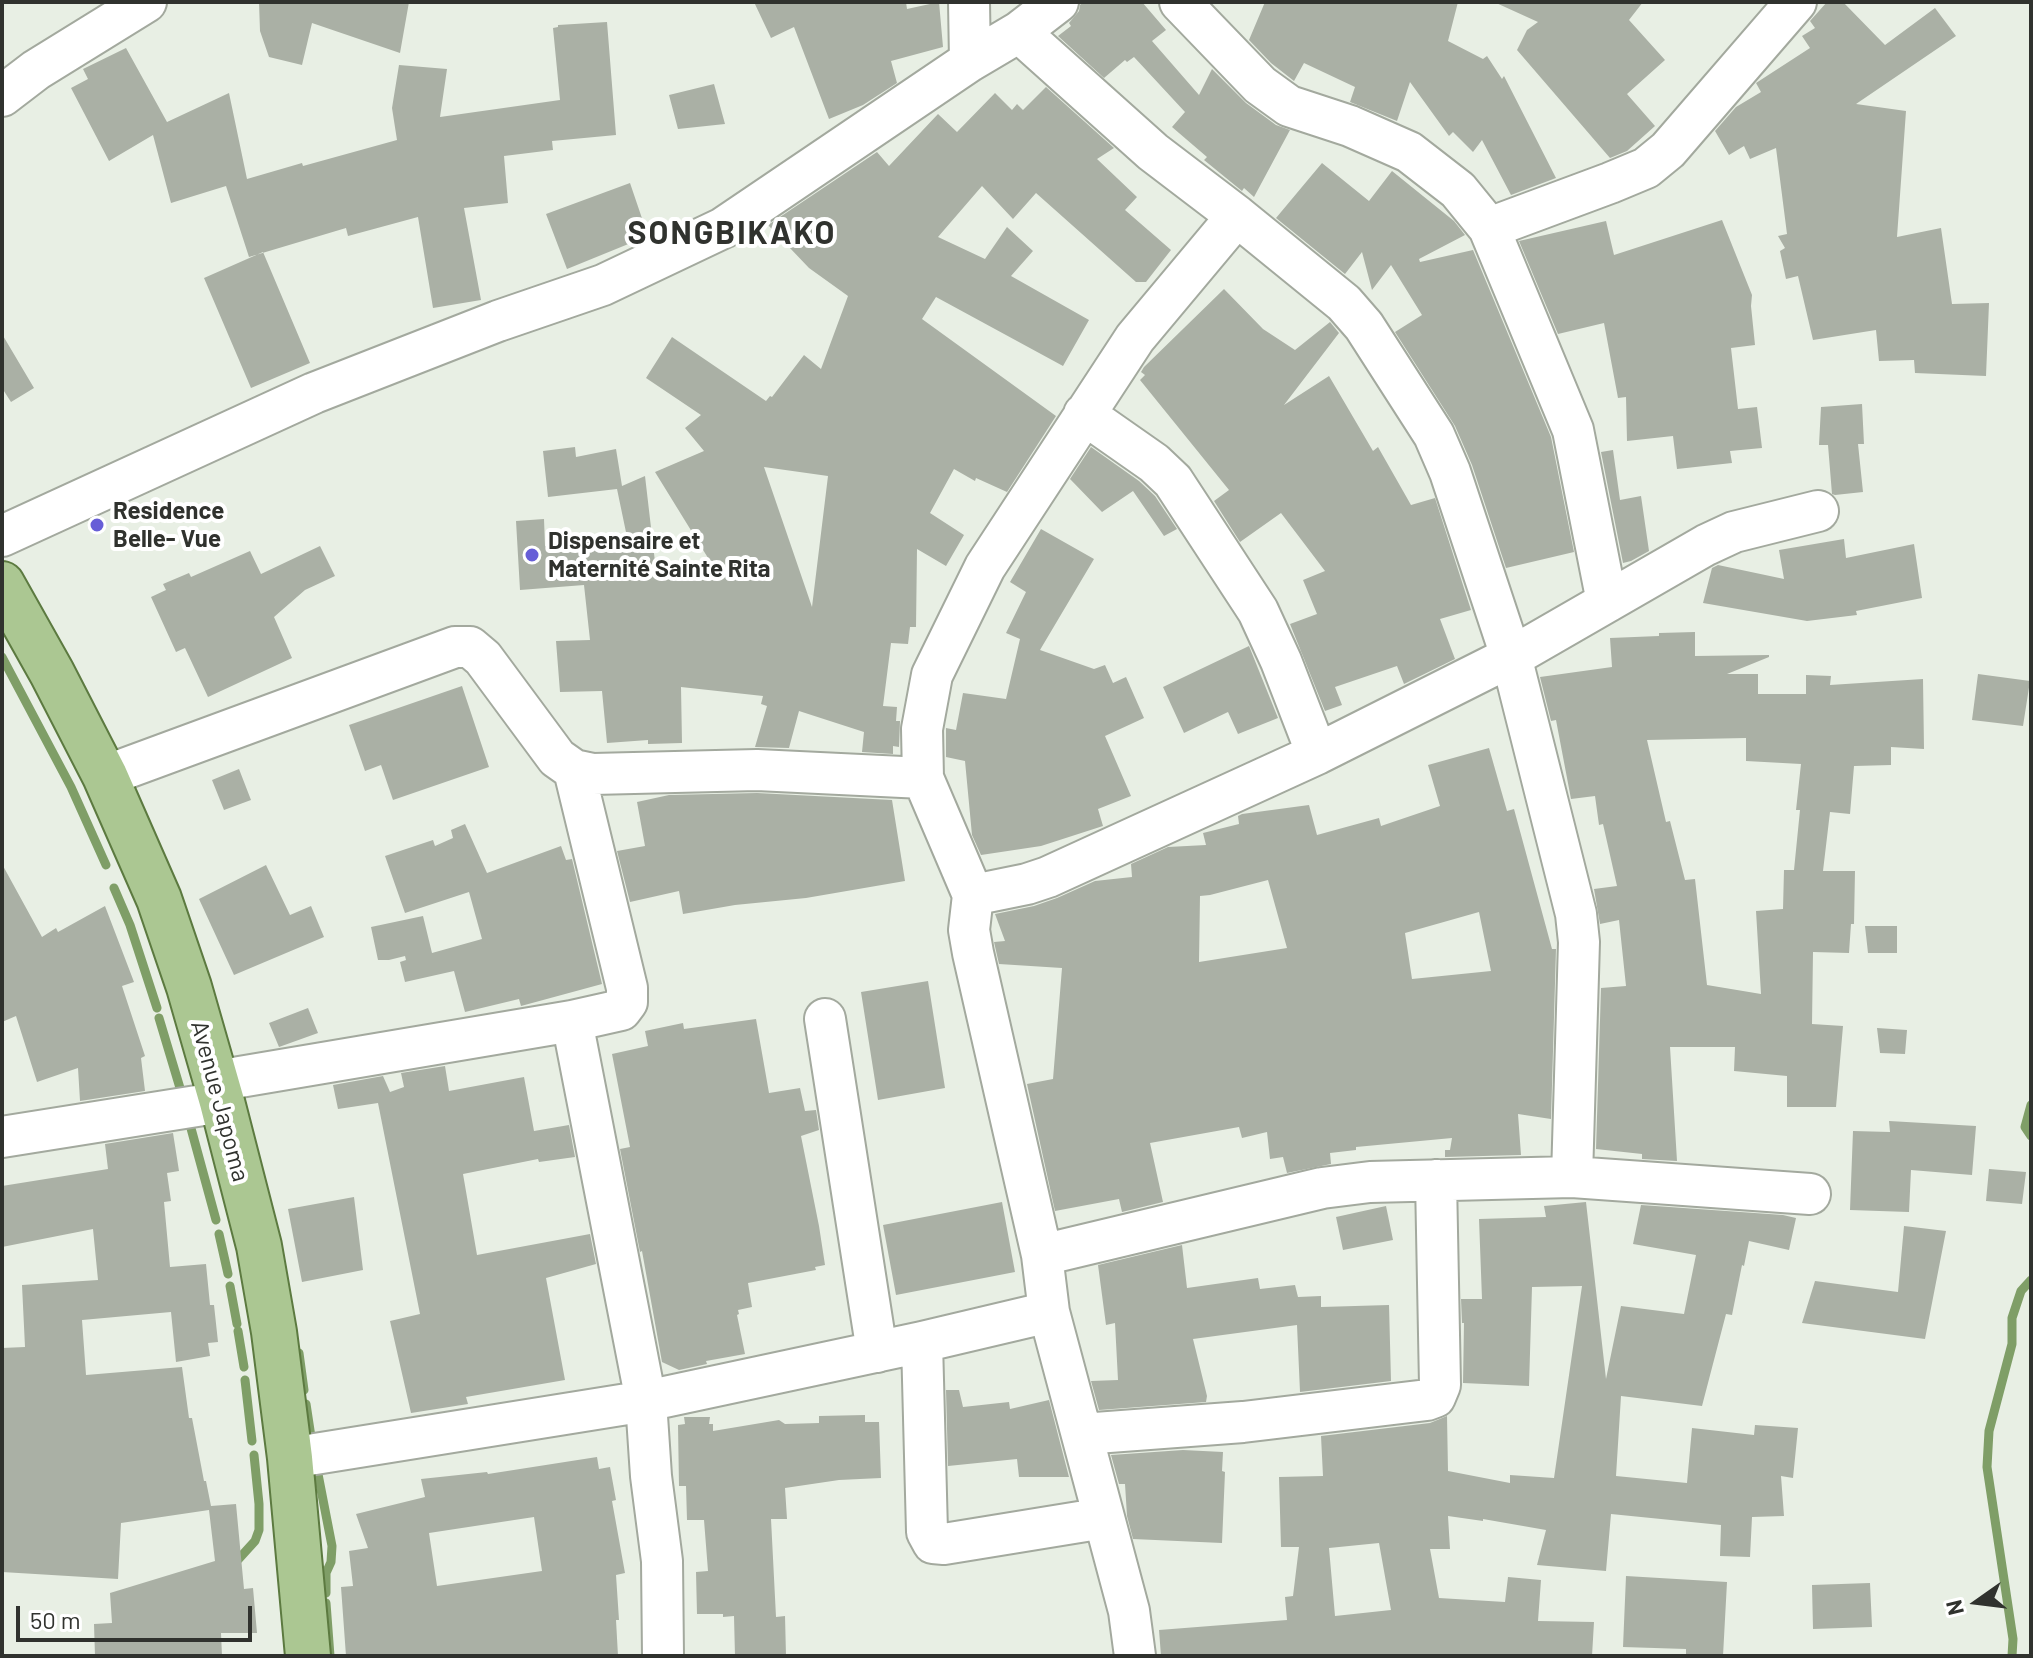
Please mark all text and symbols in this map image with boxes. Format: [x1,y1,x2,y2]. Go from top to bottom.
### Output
district label: SONGBIKAKO [628,214,836,252]
place label: Residence Belle- Vue [113,497,224,553]
marker: Residence Belle- Vue [88,516,106,534]
place label: Dispensaire et Maternité Sainte Rita [548,527,770,583]
marker: Dispensaire et Maternité Sainte Rita [523,546,541,564]
street label: Avenue Japoma [185,1017,255,1185]
north arrow [1937,1562,2017,1642]
scale bar [20,1590,256,1640]
text: N [1939,1598,1968,1618]
text: 50 m [30,1605,81,1634]

